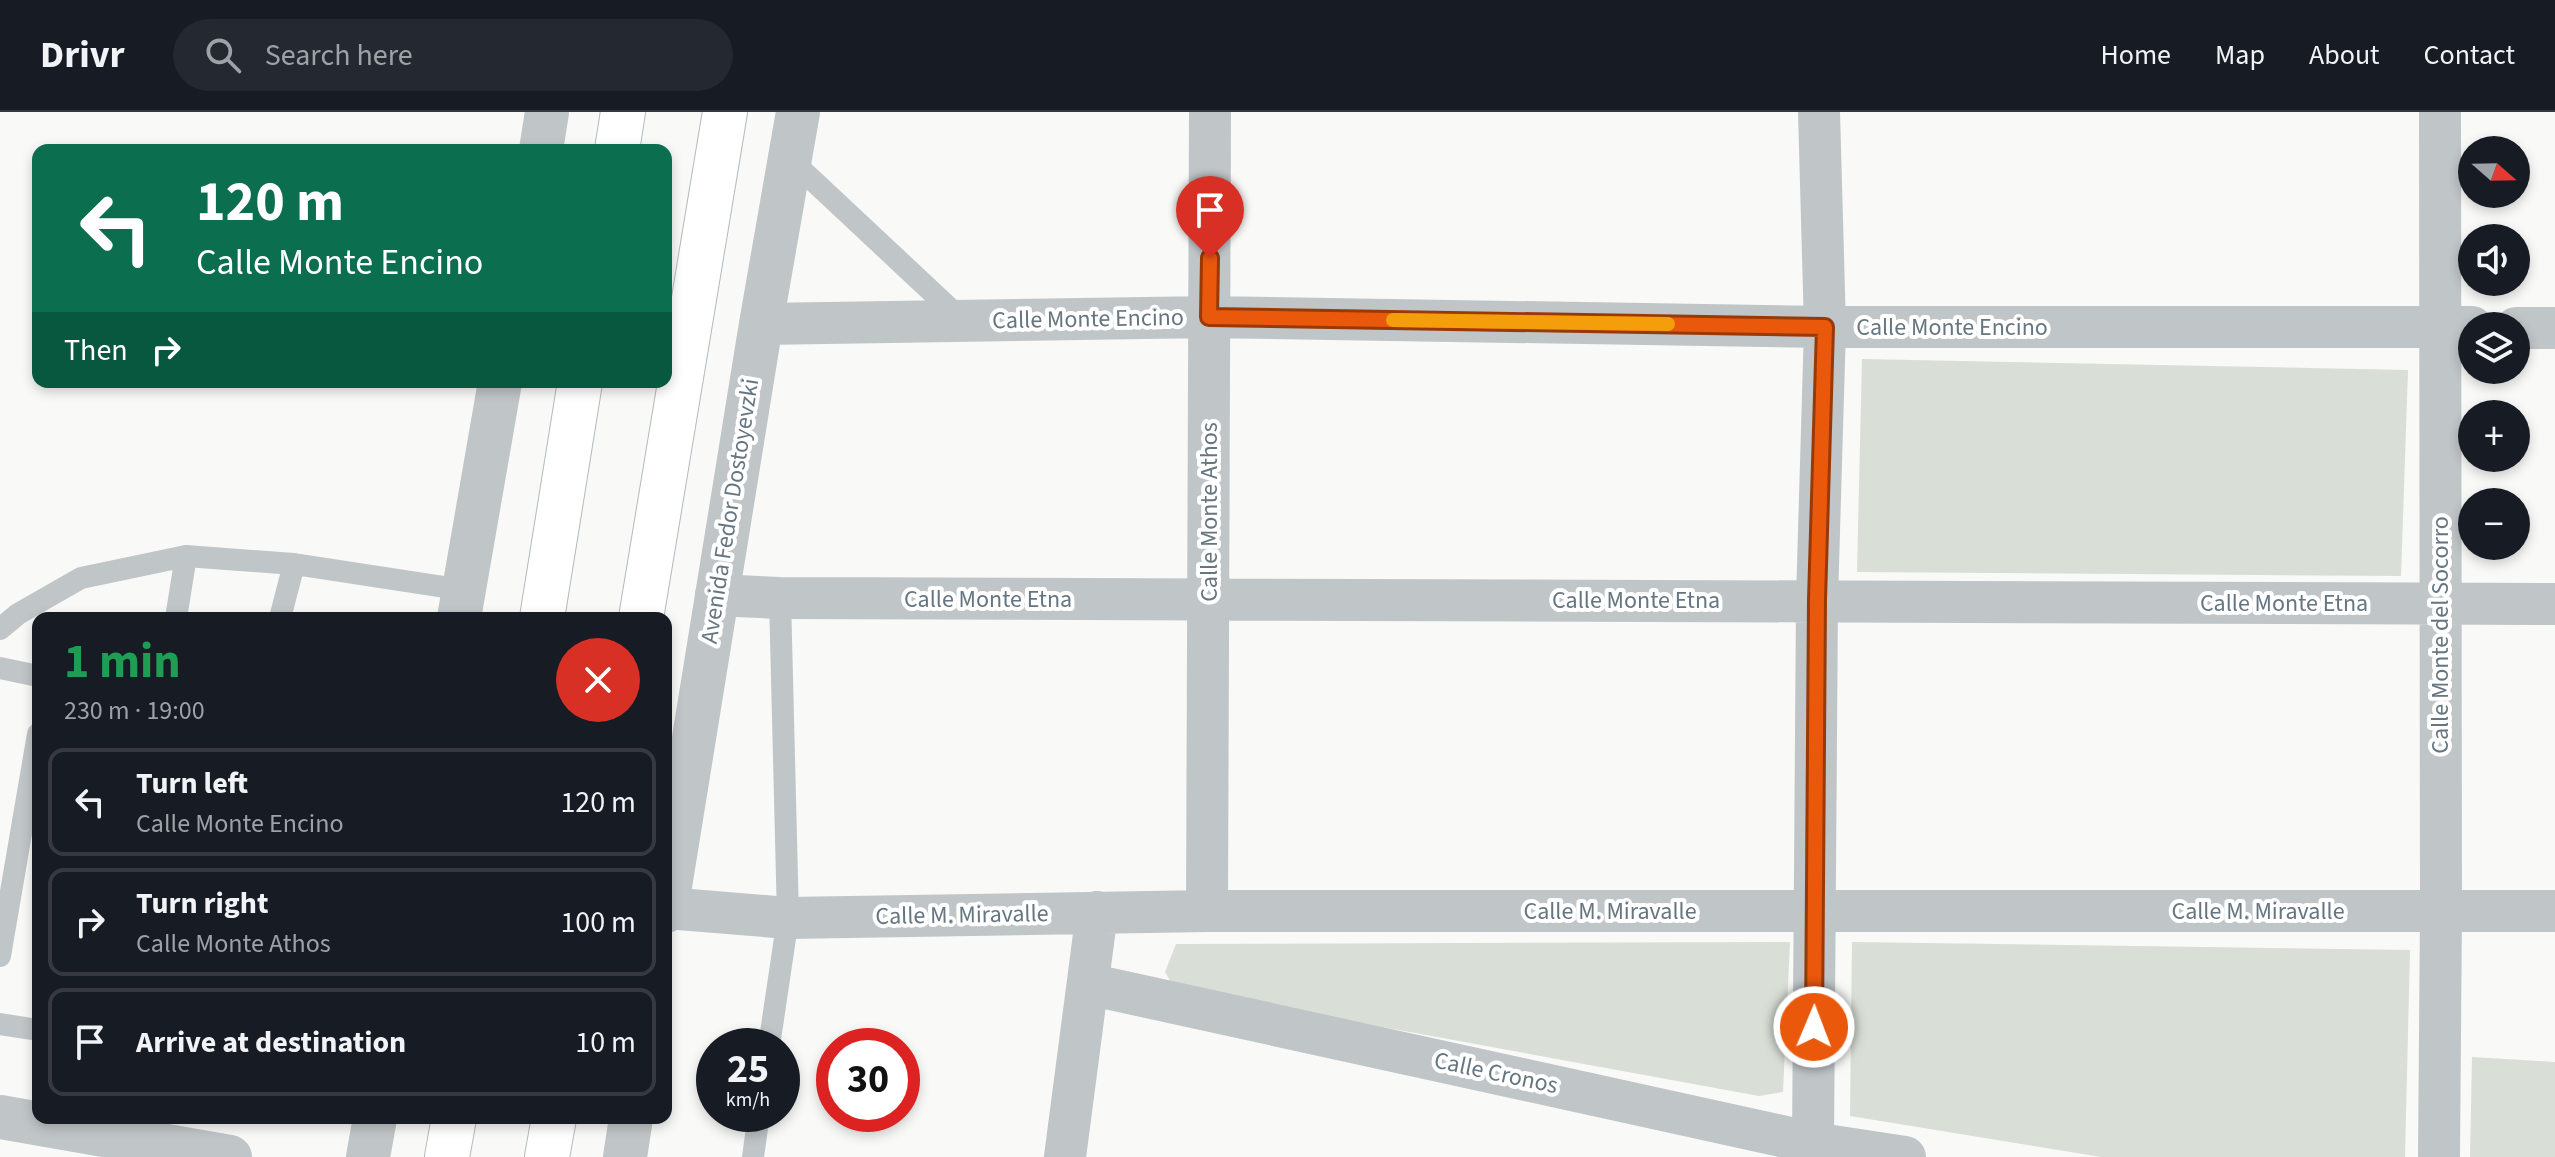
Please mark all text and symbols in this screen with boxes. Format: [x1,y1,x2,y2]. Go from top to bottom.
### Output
search box [173,19,733,91]
text: Drivr [40,28,125,82]
icon: search [201,33,245,77]
text: Search here [265,34,413,77]
text: Home [2100,35,2171,75]
text: Map [2215,35,2265,75]
text: About [2309,35,2380,75]
text: Contact [2424,35,2515,75]
north arrow [2458,136,2530,208]
map controls [2458,136,2530,560]
text: 120 m [196,163,344,242]
icon: left [64,176,168,280]
pin [1176,176,1244,258]
icon: arrive [1188,188,1232,232]
button: sound [2458,224,2530,296]
text: Calle Monte Encino [196,237,483,288]
street label: Calle Monte Encino [992,300,1184,338]
street label: Calle Monte Encino [1856,310,2048,345]
button: layers [2458,312,2530,384]
icon: right [144,328,188,372]
text: Then [64,329,128,372]
street label: Avenida Fedor Dostoyevzki [692,376,768,646]
button: + [2458,400,2530,472]
street label: Calle Monte Athos [1192,422,1227,602]
button: − [2458,488,2530,560]
street label: Calle Monte del Socorro [2423,516,2458,754]
street label: Calle Monte Etna [904,582,1072,617]
street label: Calle Monte Etna [1552,583,1720,618]
street label: Calle Monte Etna [2200,586,2368,621]
text: 1 min [64,628,181,696]
button: close [556,638,640,722]
text: 230 m · 19:00 [64,692,205,729]
text: Turn left [136,762,248,805]
icon: left [68,780,112,824]
text: 120 m [560,781,636,824]
text: Calle Monte Encino [136,805,344,842]
text: Turn right [136,882,268,925]
street label: Calle M. Miravalle [1523,894,1697,929]
street label: Calle M. Miravalle [2171,894,2345,929]
street label: Calle M. Miravalle [875,896,1049,934]
icon: right [68,900,112,944]
text: 100 m [560,901,636,944]
text: Calle Monte Athos [136,925,331,962]
position arrow [1772,985,1856,1069]
icon: arrive [68,1020,112,1064]
text: Arrive at destination [136,1021,406,1064]
text: 10 m [575,1021,636,1064]
speed limit sign: 30 [816,1028,920,1132]
text: 25 [727,1041,769,1098]
street label: Calle Cronos [1431,1043,1561,1103]
text: km/h [726,1086,770,1114]

